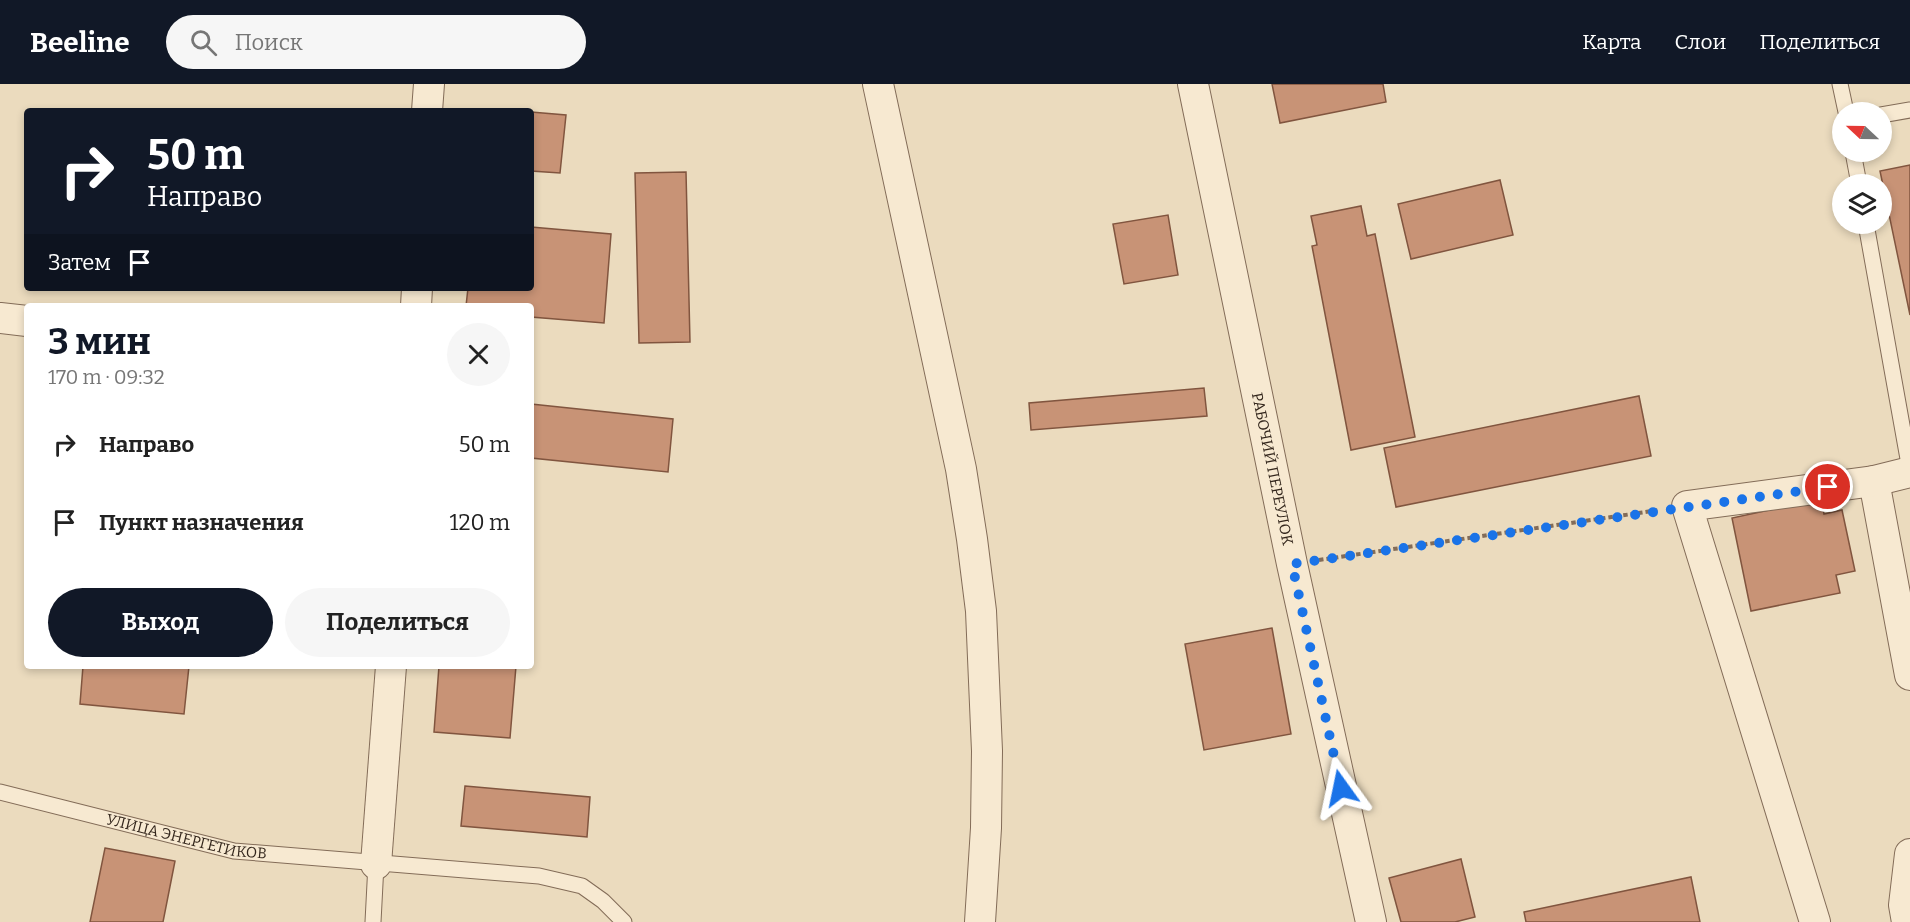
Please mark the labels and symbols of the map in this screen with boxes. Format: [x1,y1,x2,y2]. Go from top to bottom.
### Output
north arrow [1832,102,1892,162]
street label: РАБОЧИЙ ПЕРЕУЛОК [1248,391,1297,547]
pin [1802,461,1853,512]
position arrow [1309,756,1373,820]
street label: УЛИЦА ЭНЕРГЕТИКОВ [104,810,267,863]

